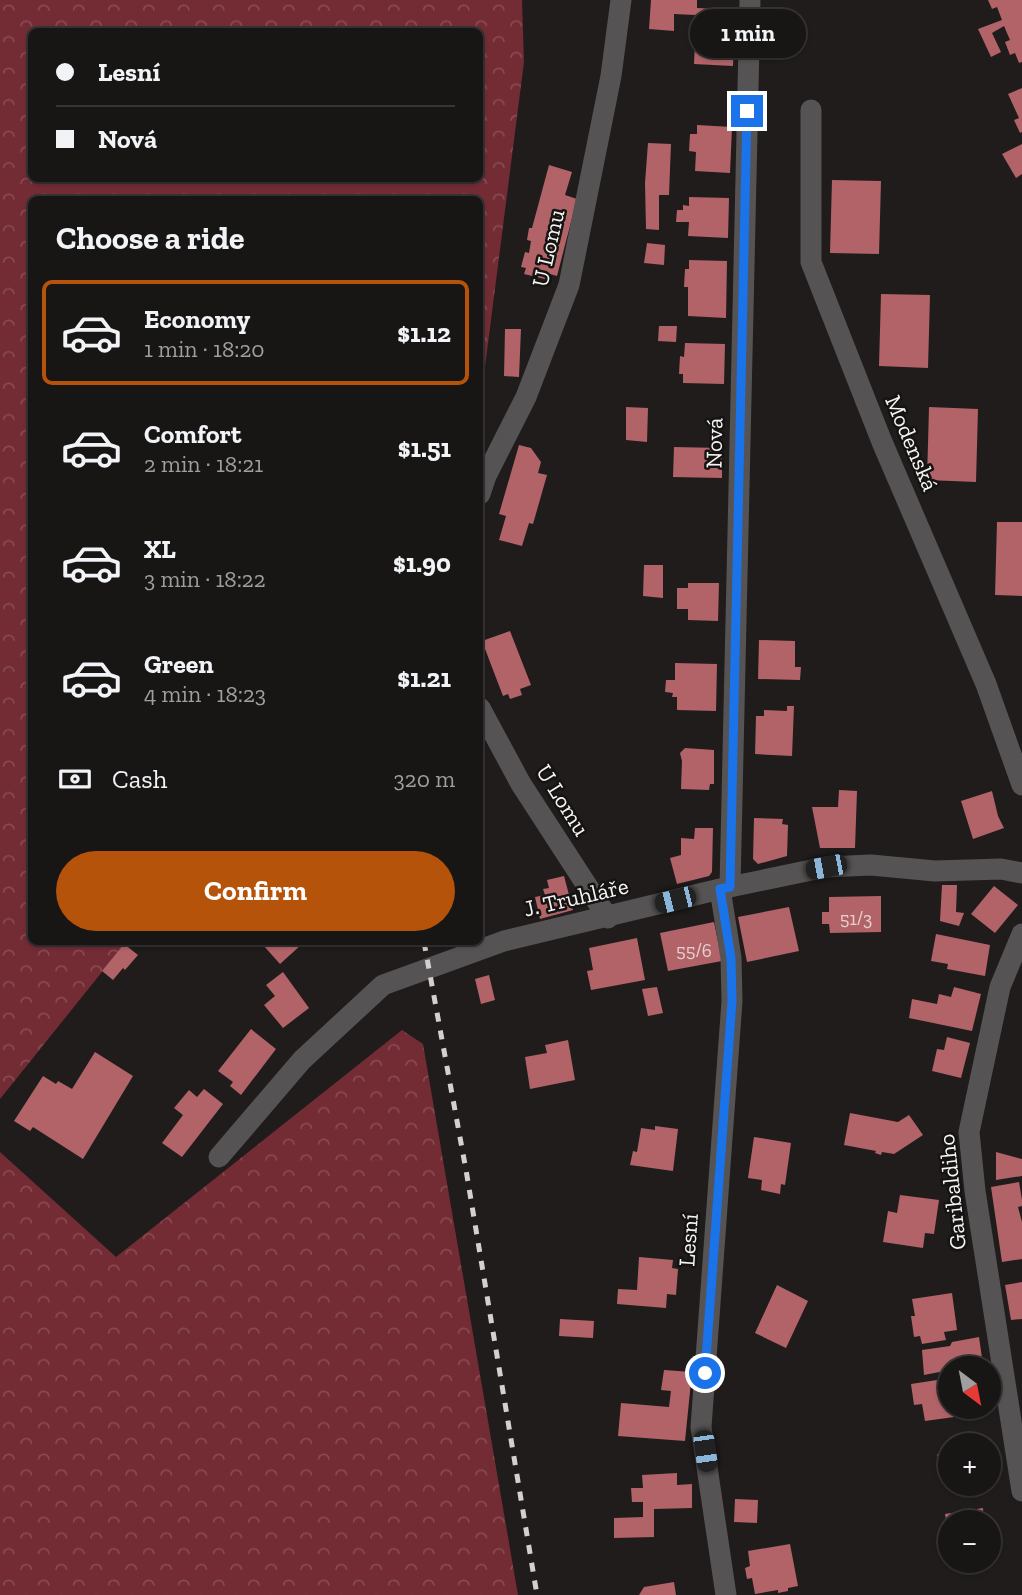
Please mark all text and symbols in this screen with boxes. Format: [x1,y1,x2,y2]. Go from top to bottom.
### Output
callout: 1 min [689,10,805,58]
text: 1 min [721,19,775,47]
text: Lesní [98,56,160,88]
route end [731,95,763,127]
text: Nová [98,123,157,155]
street label: U Lomu [525,206,571,290]
text: Choose a ride [56,219,244,257]
icon: car [60,301,123,364]
text: Economy [144,303,250,335]
text: $1.12 [397,317,451,349]
text: 1 min · 18:20 [144,335,265,363]
street label: Modenská [879,391,945,495]
icon: car [60,416,123,479]
street label: Nová [700,417,728,469]
text: Comfort [144,418,241,450]
text: $1.51 [398,432,451,464]
text: 2 min · 18:21 [144,450,263,478]
icon: car [60,531,123,594]
text: XL [144,533,176,565]
text: $1.90 [393,547,451,579]
text: 3 min · 18:22 [144,565,266,593]
icon: car [60,646,123,709]
text: Green [144,648,214,680]
text: $1.21 [397,662,451,694]
text: 4 min · 18:23 [144,680,266,708]
street label: U Lomu [530,759,596,841]
icon: cash [56,760,94,798]
text: Cash [112,763,167,795]
text: 320 m [394,765,455,793]
button: Confirm [56,851,455,931]
car [804,853,849,881]
street label: J. Truhláře [521,871,631,923]
car [653,885,698,915]
house number: 51/3 [840,907,872,930]
house number: 55/6 [676,939,712,962]
street label: Garibaldiho [932,1133,972,1251]
street label: Lesní [672,1213,704,1267]
north arrow [938,1356,1001,1419]
map controls [938,1356,1001,1573]
route start [689,1357,721,1389]
car [692,1429,719,1473]
button: + [938,1433,1001,1496]
button: − [938,1510,1001,1573]

